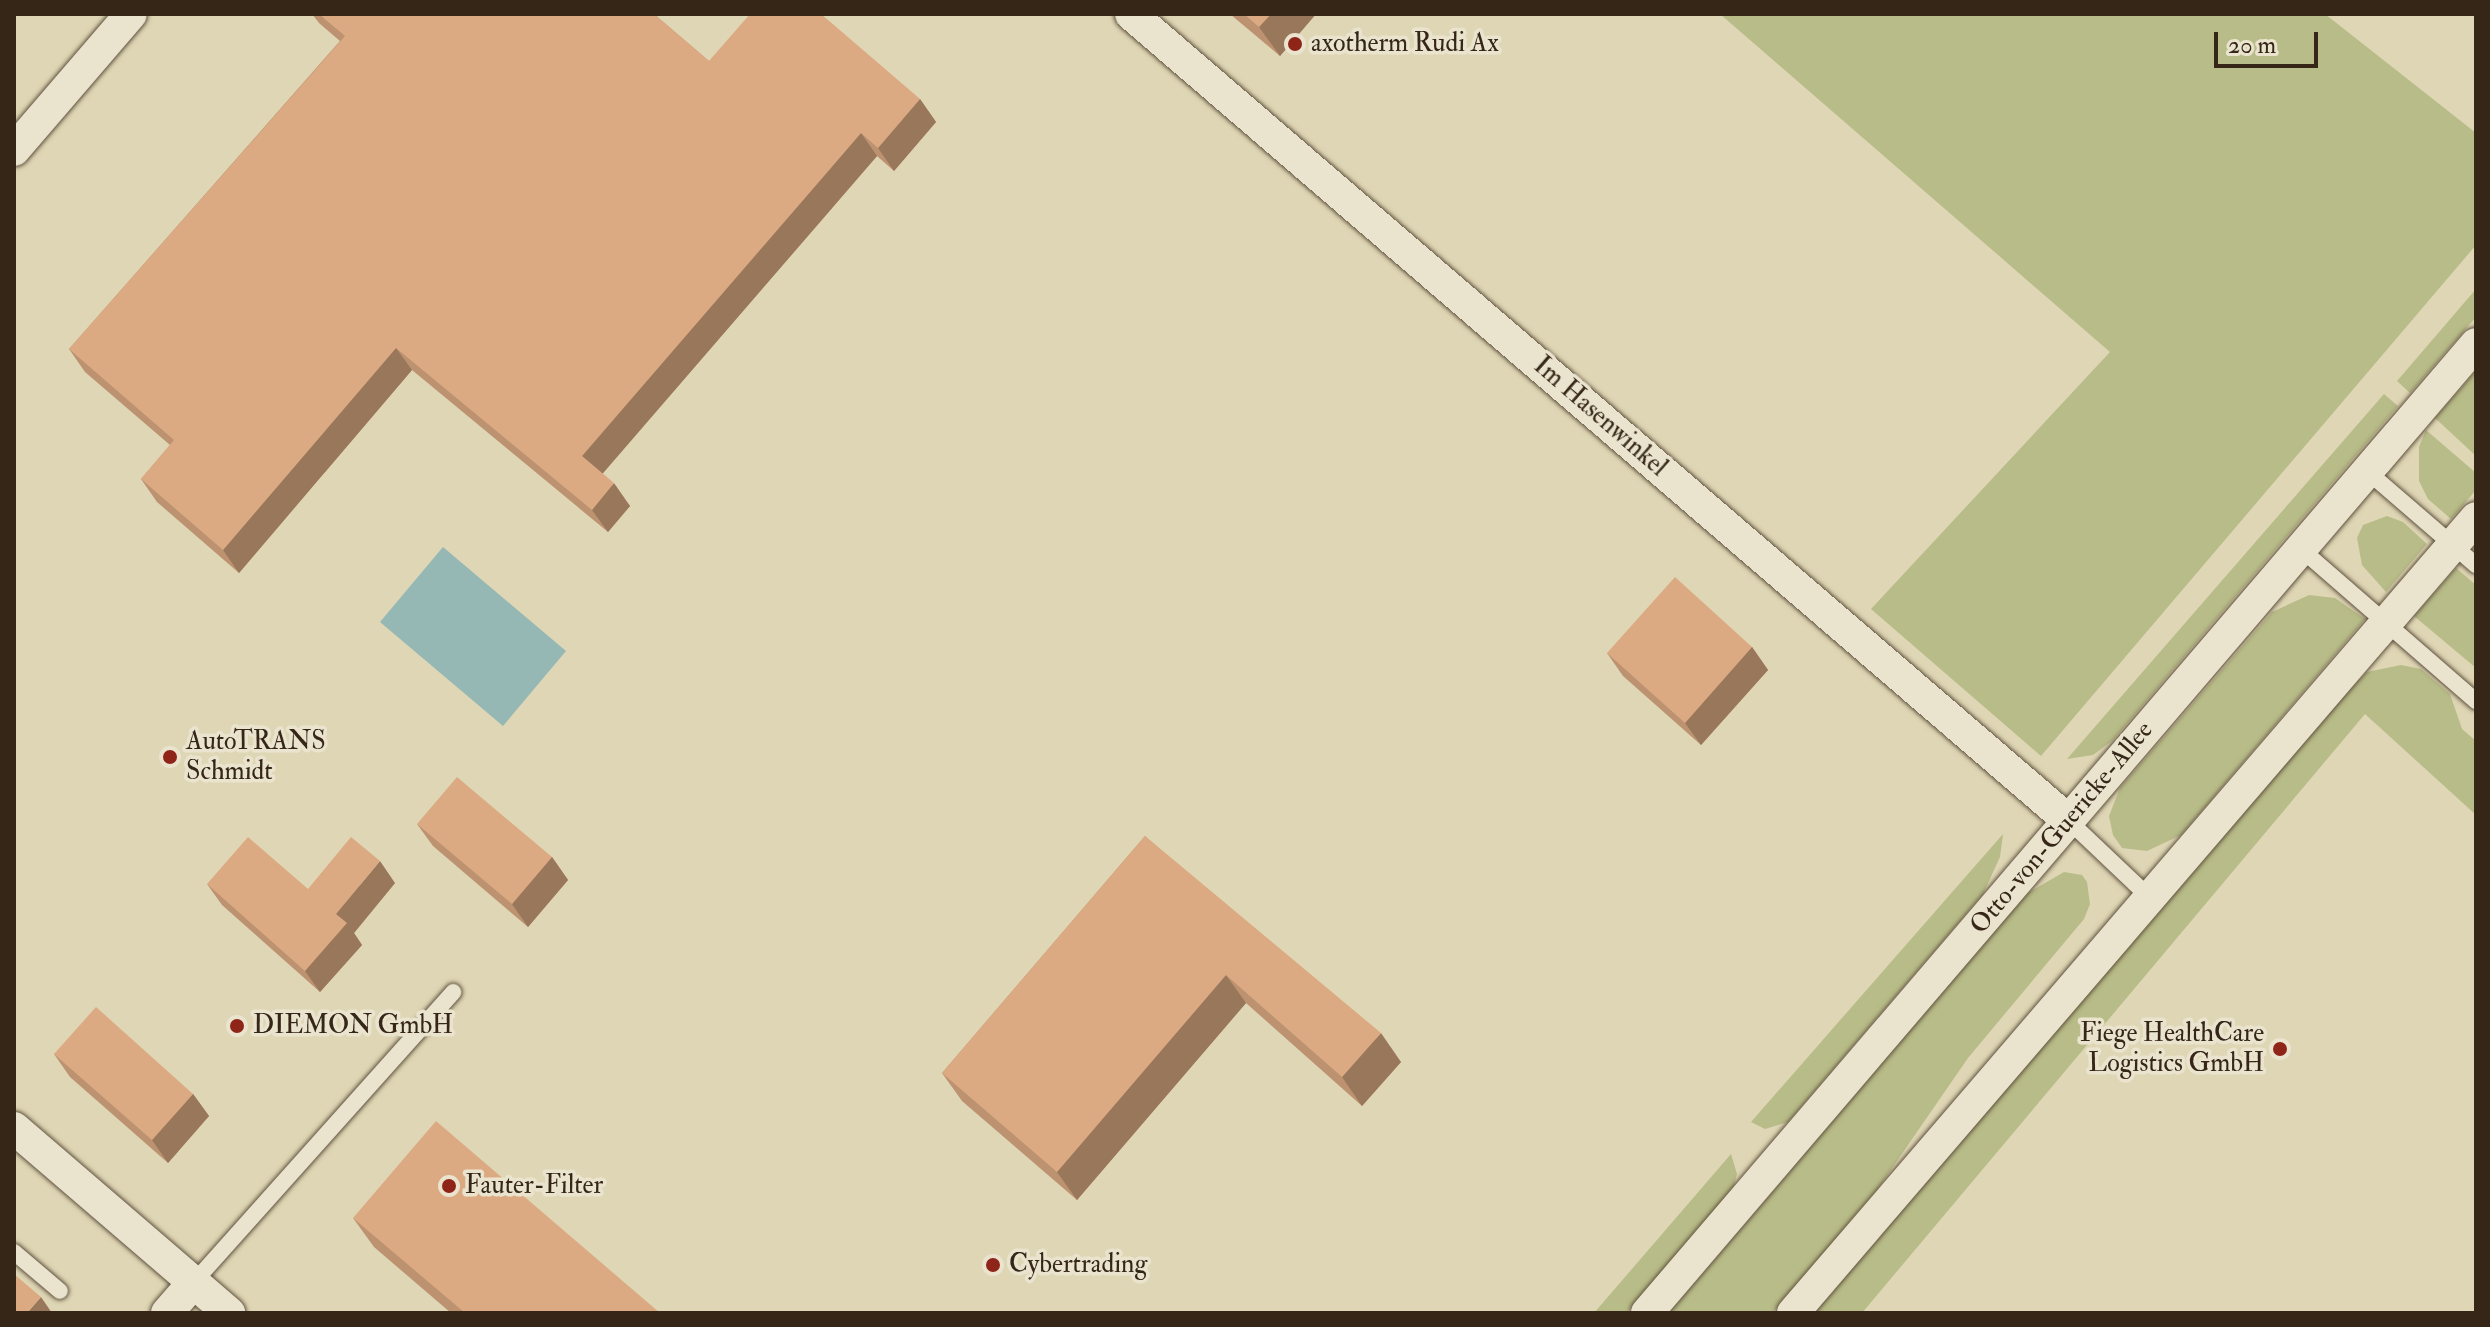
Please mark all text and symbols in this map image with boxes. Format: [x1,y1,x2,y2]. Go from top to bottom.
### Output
scale bar [2218,16,2322,66]
place label: axotherm Rudi Ax [1311,28,1499,60]
text: 20 m [2228,30,2276,61]
marker: axotherm Rudi Ax [1286,35,1304,53]
street label: Im Hasenwinkel [1527,350,1673,484]
street label: Otto-von-Guericke-Allee [1964,715,2160,941]
place label: AutoTRANS Schmidt [186,726,326,788]
marker: AutoTRANS Schmidt [161,748,179,766]
place label: DIEMON GmbH [253,1010,453,1042]
marker: DIEMON GmbH [228,1017,246,1035]
place label: Fiege HealthCare Logistics GmbH [2080,1018,2264,1080]
marker: Fiege HealthCare Logistics GmbH [2271,1040,2289,1058]
place label: Fauter-Filter [465,1170,603,1202]
marker: Fauter-Filter [440,1177,458,1195]
place label: Cybertrading [1009,1249,1147,1281]
marker: Cybertrading [984,1256,1002,1274]

